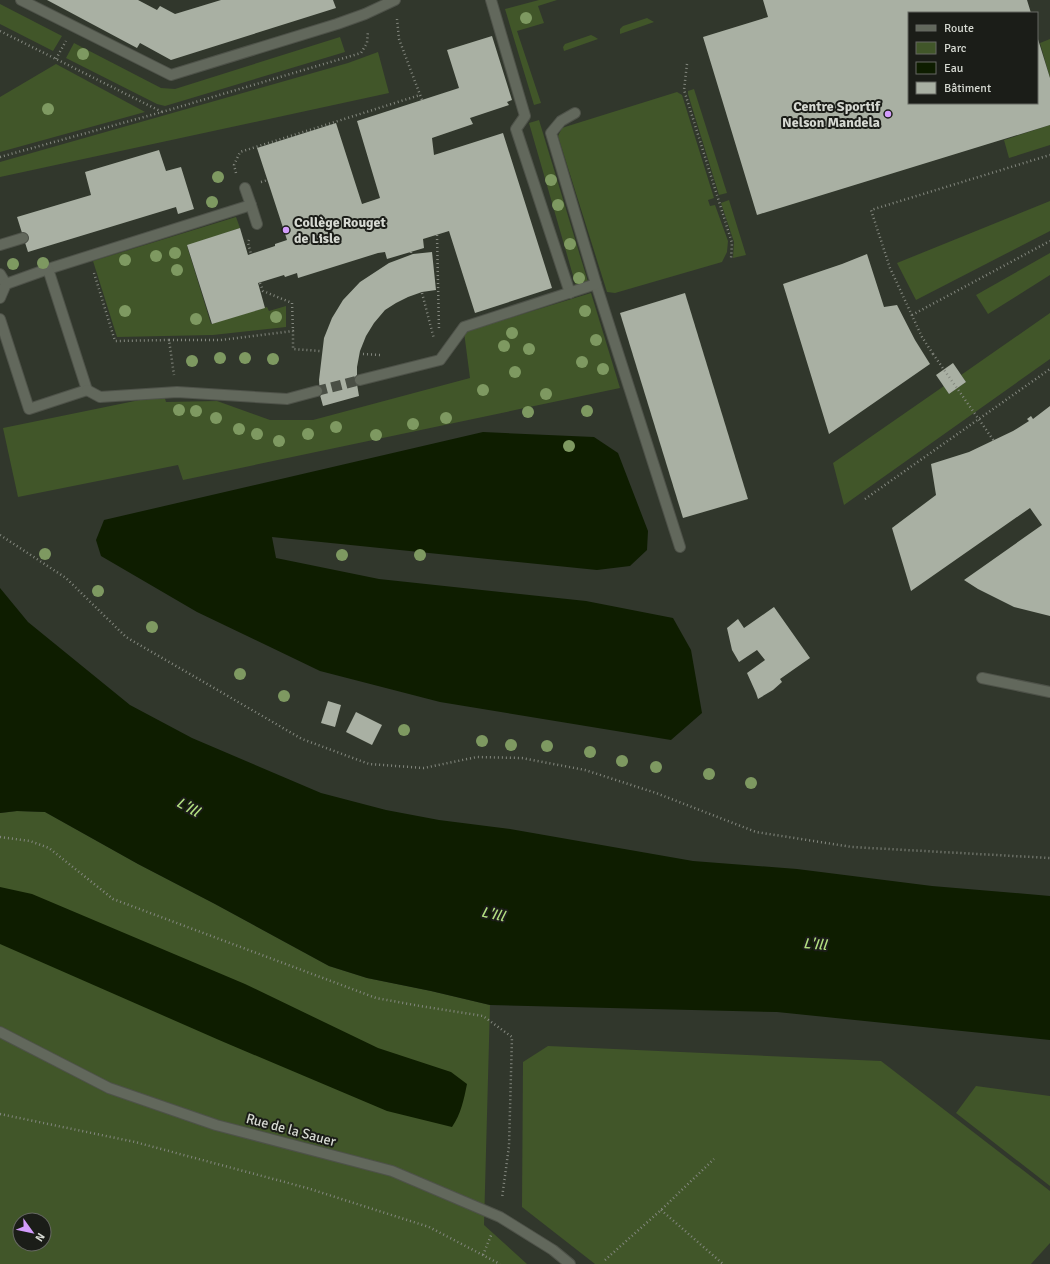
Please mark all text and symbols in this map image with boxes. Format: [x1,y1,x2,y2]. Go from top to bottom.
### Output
legend [908,12,1038,104]
text: Route [944,21,974,36]
text: Parc [944,41,967,56]
text: Eau [944,61,963,76]
text: Bâtiment [944,81,991,96]
place label: Centre Sportif Nelson Mandela [782,98,881,131]
marker: Centre Sportif Nelson Mandela [883,109,893,119]
place label: Collège Rouget de Lisle [294,214,387,247]
marker: Collège Rouget de Lisle [281,225,291,235]
water label: L'Ill [173,793,204,821]
water label: L'Ill [479,903,508,926]
water label: L'Ill [802,934,829,954]
street label: Rue de la Sauer [244,1110,339,1150]
north arrow [12,1212,52,1252]
text: N [32,1230,48,1244]

